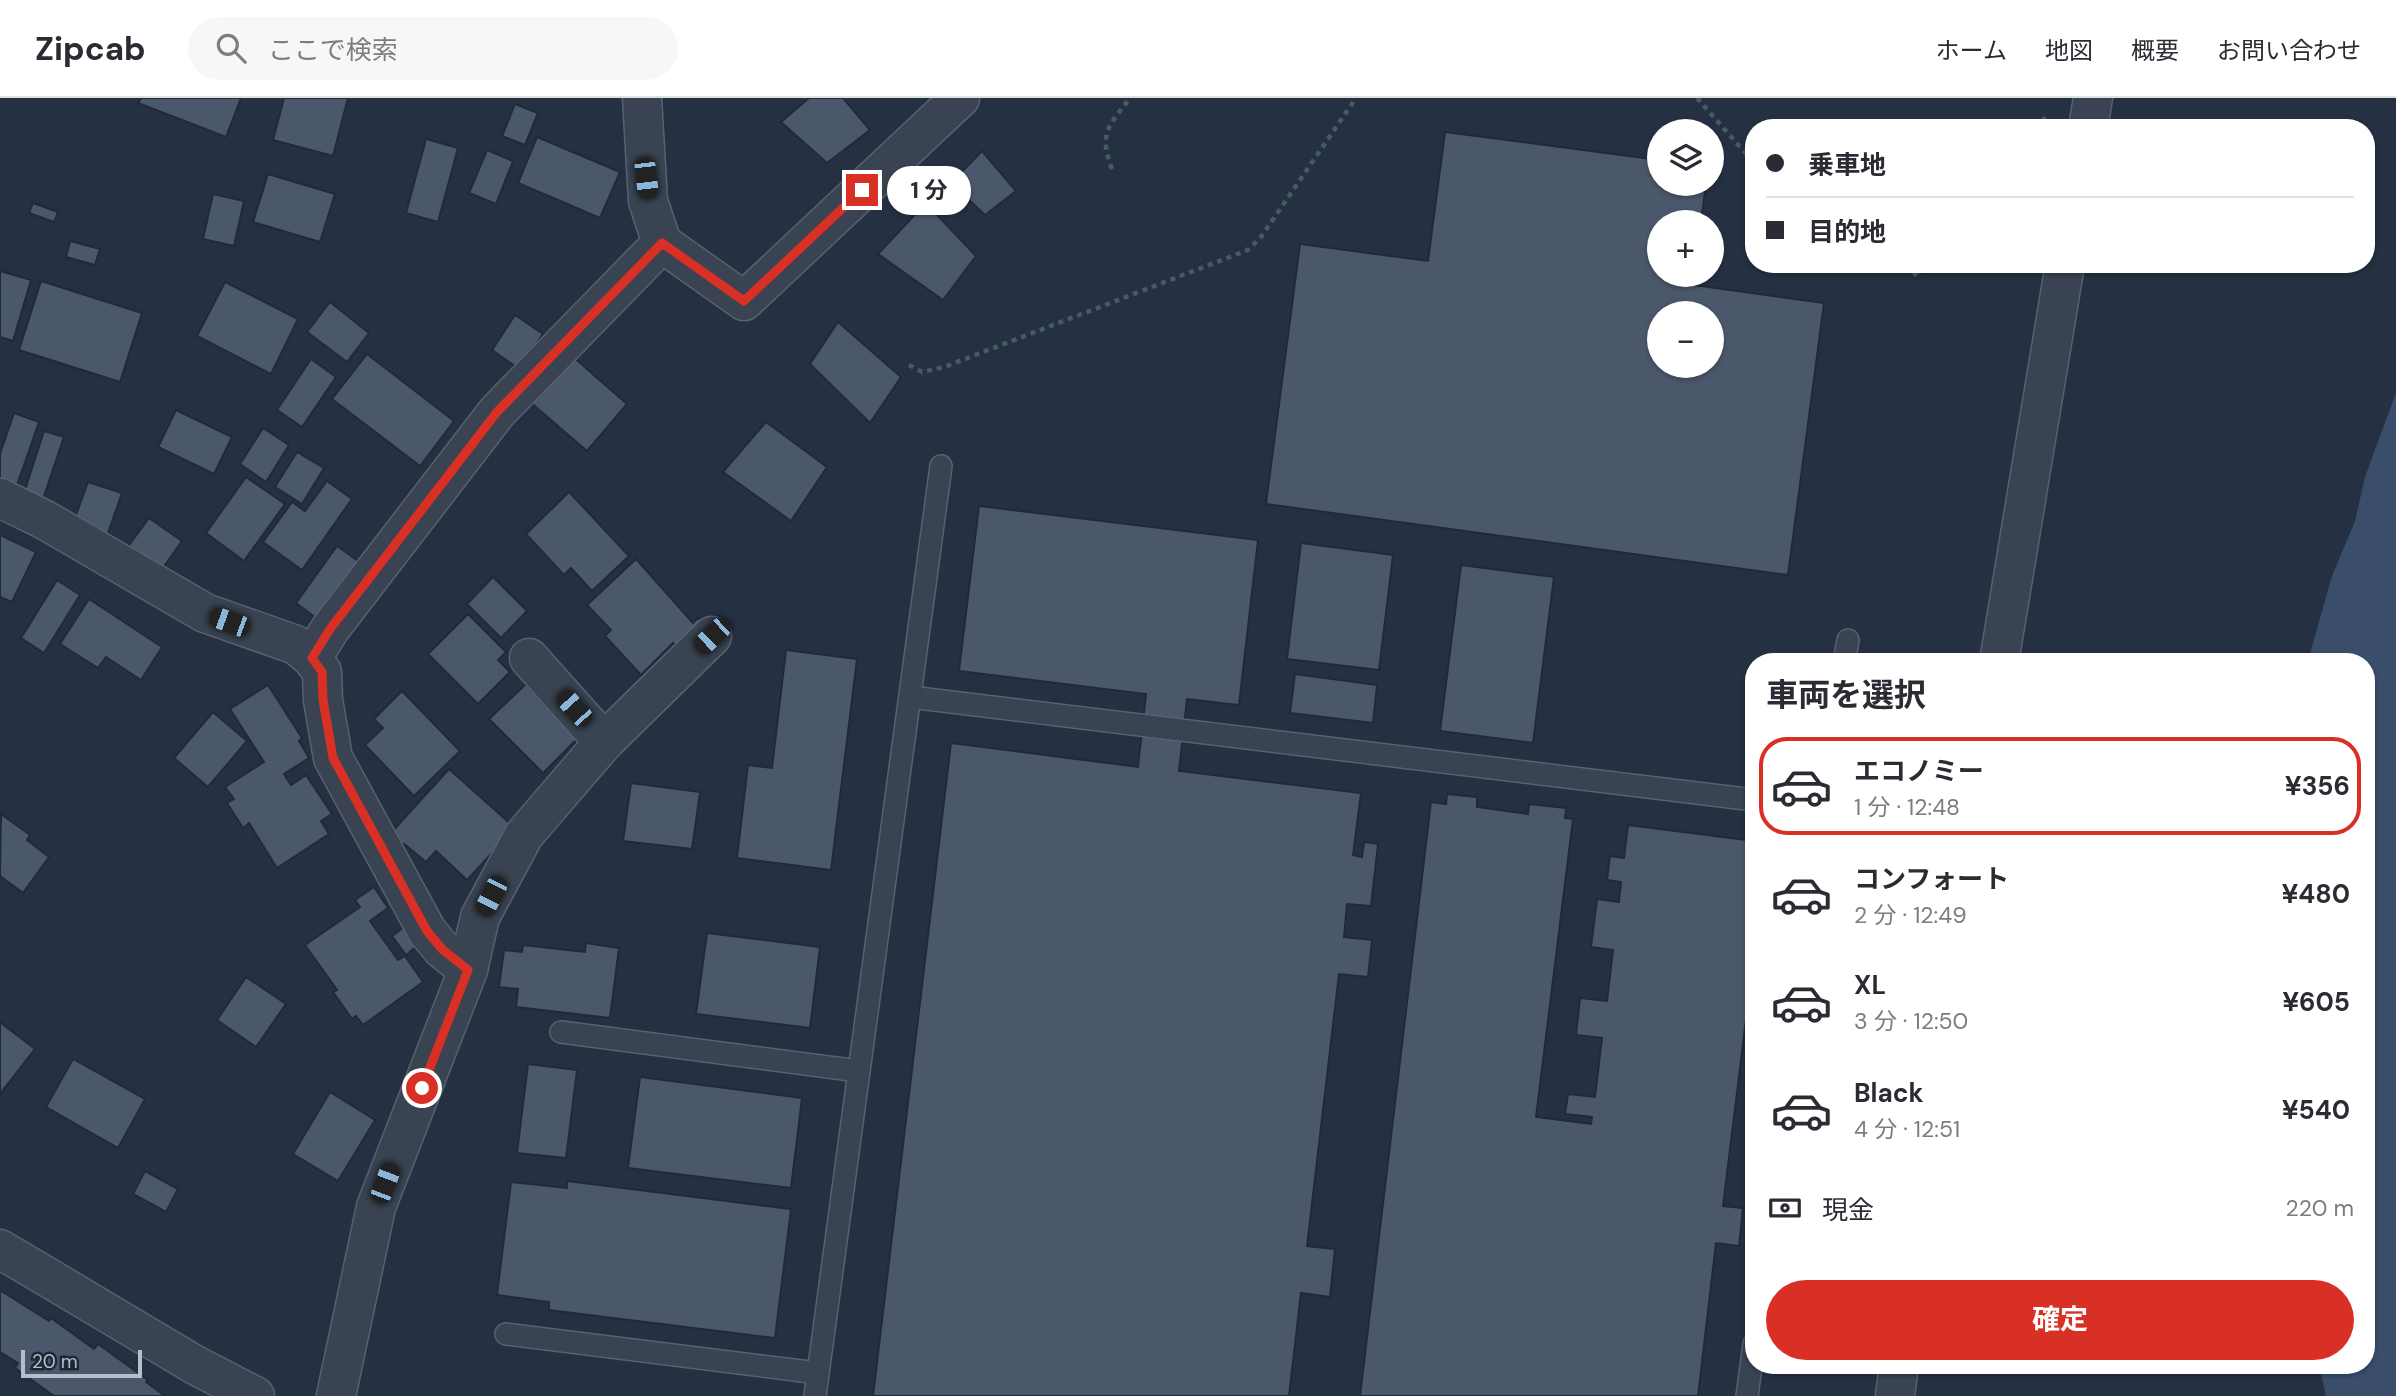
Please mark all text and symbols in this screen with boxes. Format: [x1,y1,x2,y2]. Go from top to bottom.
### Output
search box [188,17,678,80]
text: Zipcab [35,27,146,70]
icon: search [212,29,250,67]
text: ここで検索 [268,33,398,67]
text: ホーム [1936,35,2007,66]
text: 地図 [2045,35,2093,66]
text: 概要 [2131,35,2179,66]
text: お問い合わせ [2217,35,2361,66]
map controls [1647,119,1724,378]
button: layers [1647,119,1724,196]
text: 乗車地 [1808,148,1886,182]
car [634,156,659,200]
callout: 1 分 [886,166,970,214]
route end [846,174,878,206]
text: 1 分 [911,175,947,205]
button: + [1647,210,1724,287]
text: 目的地 [1808,215,1886,249]
button: − [1647,301,1724,378]
car [206,605,253,639]
car [690,614,735,658]
text: 車両を選択 [1766,674,1926,716]
car [553,685,596,731]
text: エコノミー [1854,754,1984,788]
icon: car [1770,755,1833,818]
text: ¥356 [2285,769,2350,803]
text: 1 分 · 12:48 [1854,792,1960,822]
text: コンフォート [1854,862,2009,896]
icon: car [1770,863,1833,926]
car [473,873,510,919]
text: ¥480 [2281,877,2350,911]
text: 2 分 · 12:49 [1854,900,1967,930]
text: XL [1854,968,1886,1002]
icon: car [1770,971,1833,1034]
text: ¥605 [2282,985,2350,1019]
text: 3 分 · 12:50 [1854,1006,1968,1036]
route start [406,1072,438,1104]
text: Black [1854,1076,1924,1110]
icon: car [1770,1079,1833,1142]
text: ¥540 [2282,1093,2350,1127]
text: 4 分 · 12:51 [1854,1114,1960,1144]
car [368,1160,403,1206]
icon: cash [1766,1189,1804,1227]
text: 現金 [1822,1193,1874,1227]
text: 220 m [2285,1193,2354,1223]
button: 確定 [1766,1280,2354,1360]
scale bar [21,1347,142,1379]
text: 20 m [32,1349,78,1374]

